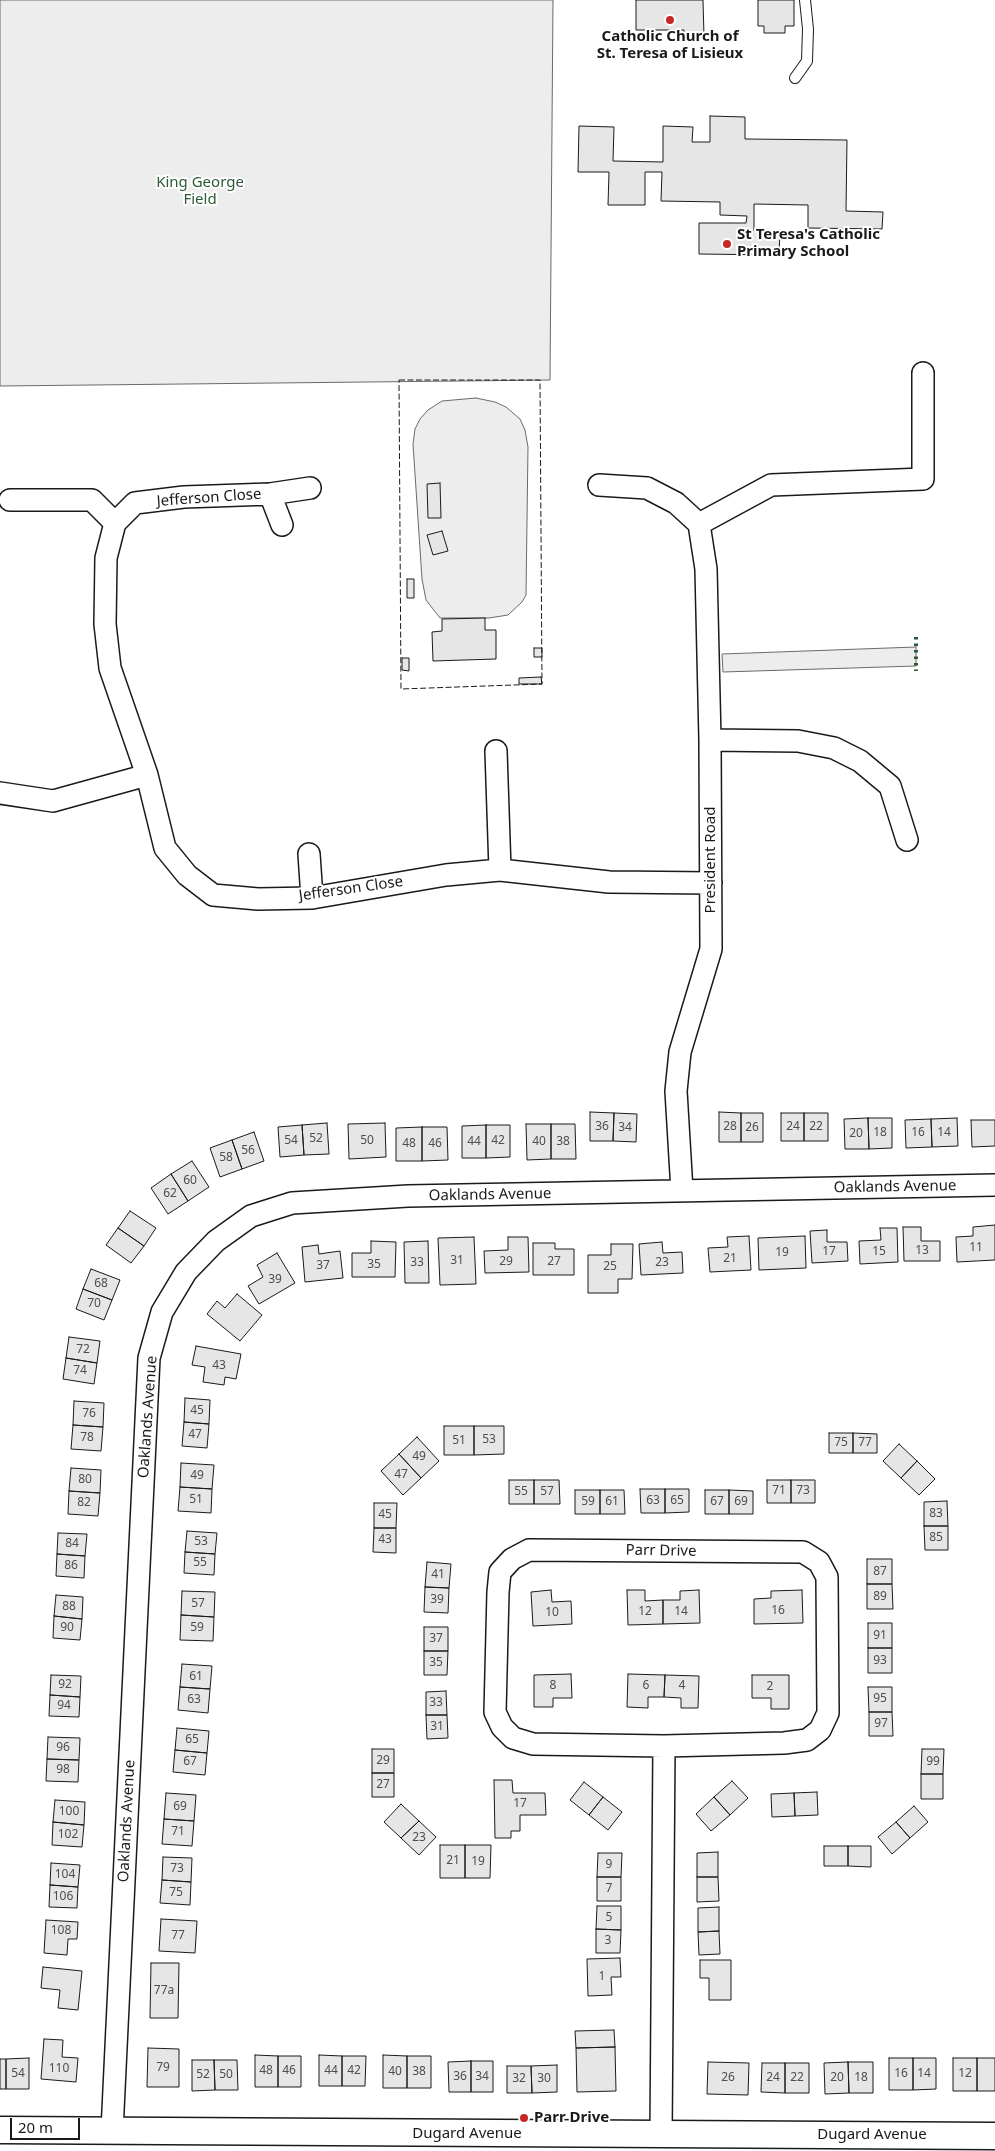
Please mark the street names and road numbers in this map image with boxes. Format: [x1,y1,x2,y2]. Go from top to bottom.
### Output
street label: Jefferson Close [156,485,262,511]
street label: President Road [702,807,720,913]
street label: Jefferson Close [298,873,404,905]
street label: Oaklands Avenue [834,1177,956,1197]
street label: Oaklands Avenue [429,1185,551,1205]
street label: Oaklands Avenue [135,1355,161,1479]
street label: Parr Drive [625,1541,697,1561]
street label: Oaklands Avenue [115,1759,139,1883]
street label: Dugard Avenue [412,2125,522,2143]
street label: Dugard Avenue [817,2126,927,2144]

